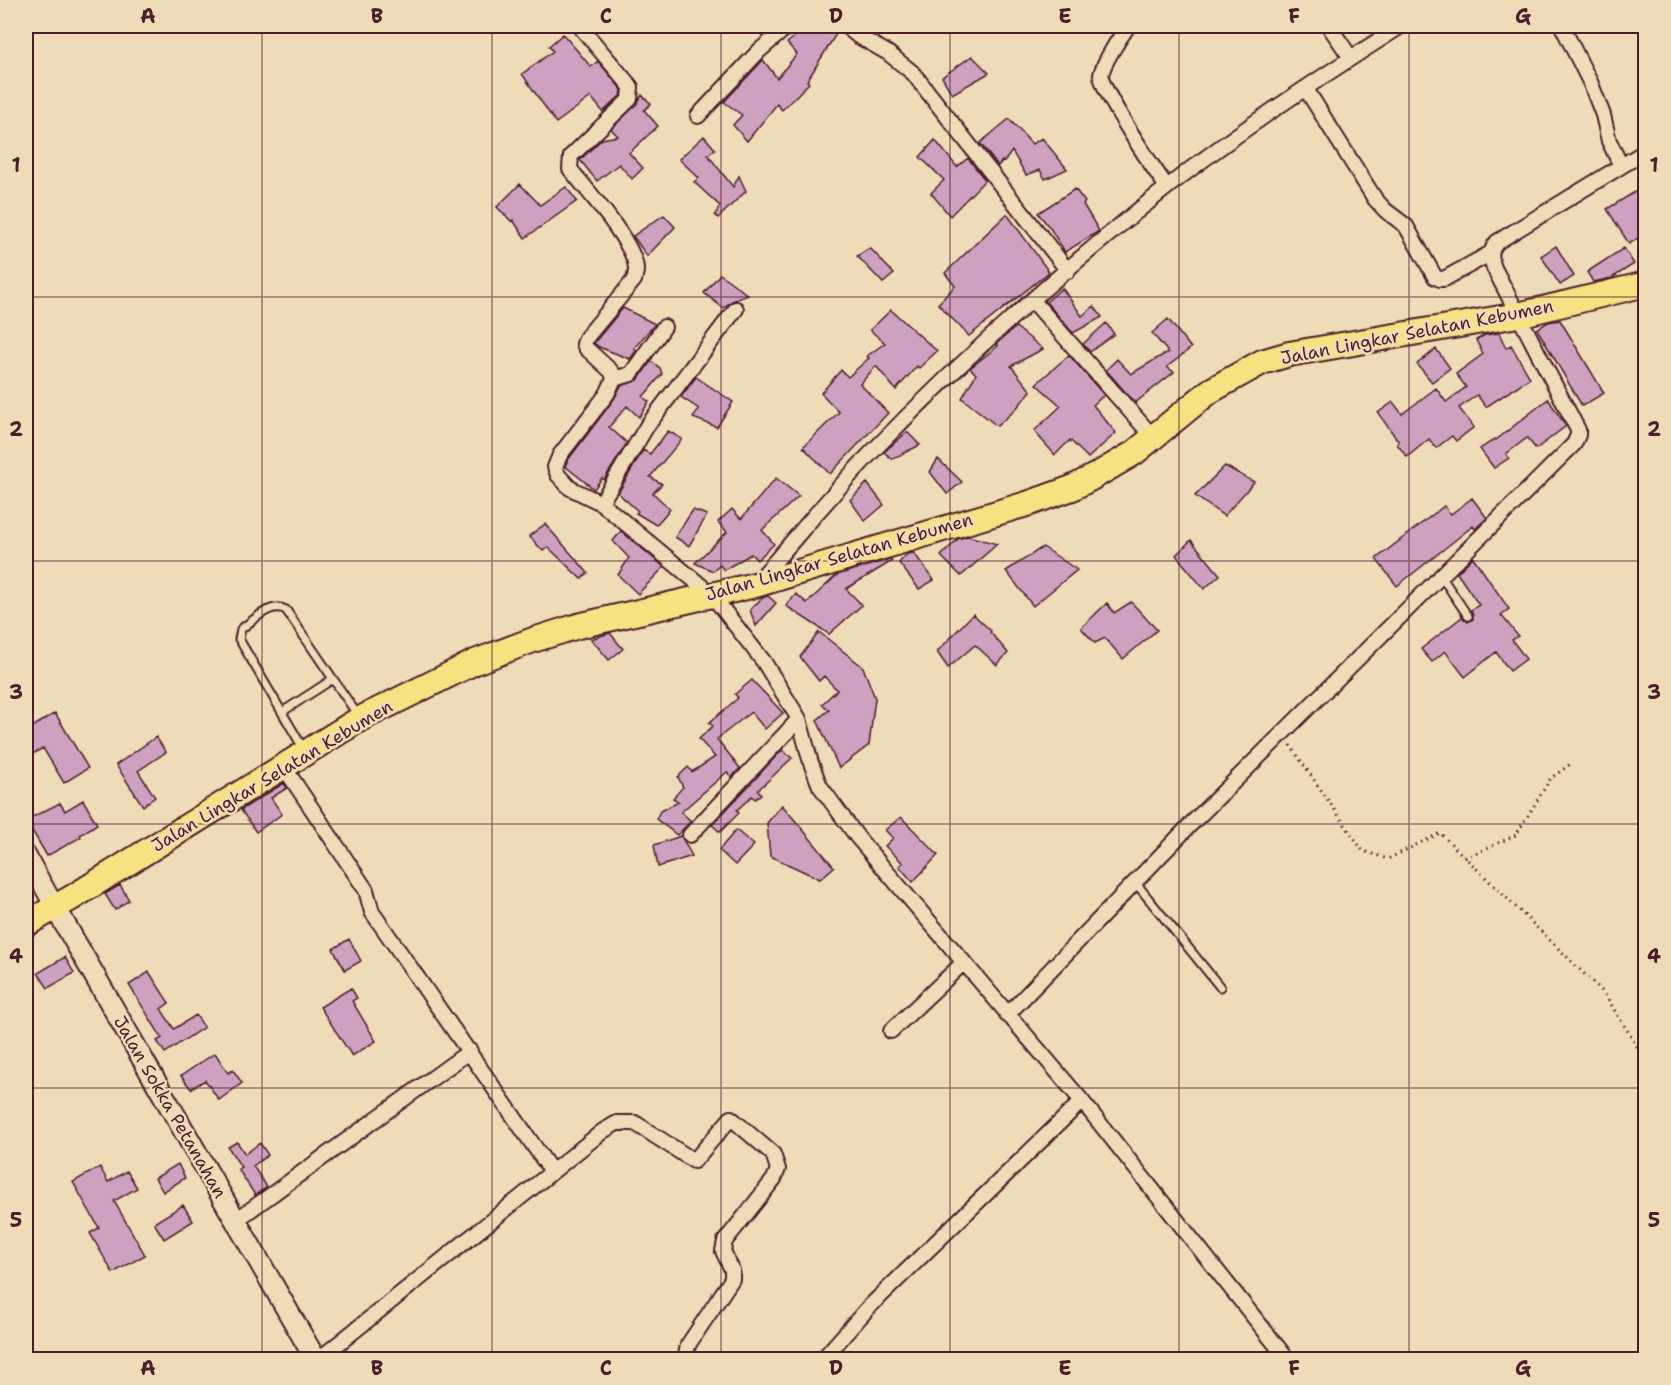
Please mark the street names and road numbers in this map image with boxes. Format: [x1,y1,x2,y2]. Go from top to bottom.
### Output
street label: Jalan Lingkar Selatan Kebumen [1279,294,1555,370]
street label: Jalan Lingkar Selatan Kebumen [702,507,976,607]
street label: Jalan Lingkar Selatan Kebumen [147,694,397,858]
street label: Jalan Sokka Petanahan [108,1012,232,1202]

